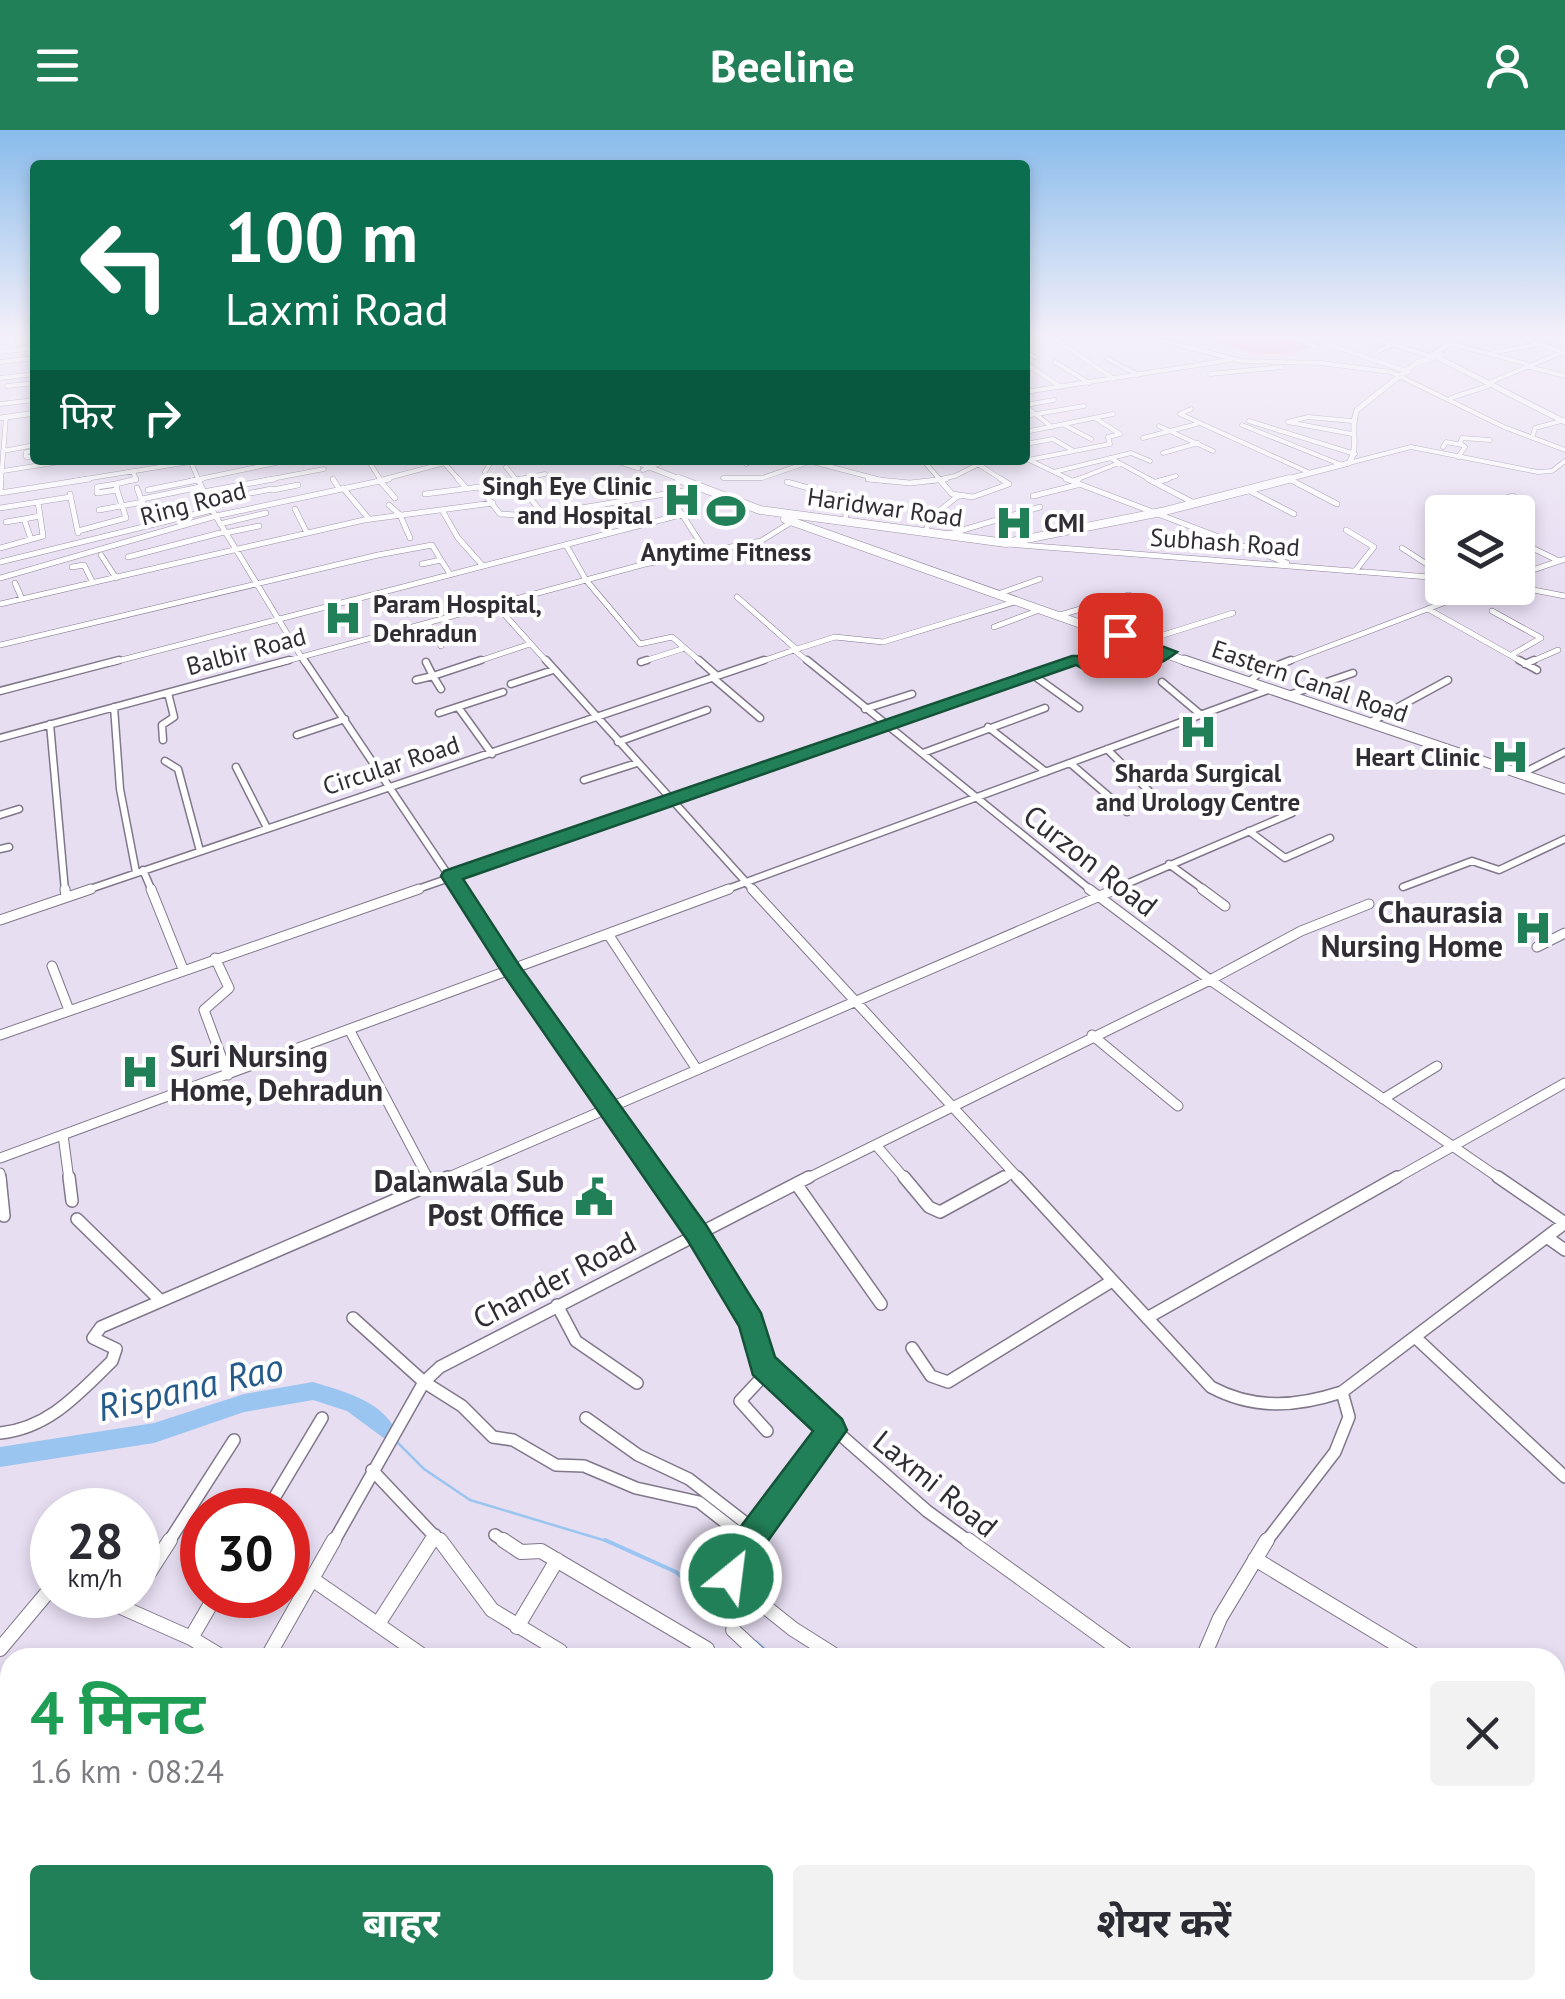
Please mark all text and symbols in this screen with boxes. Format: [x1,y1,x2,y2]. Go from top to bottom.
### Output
text: Beeline [710,36,855,94]
icon: menu [30,38,85,93]
icon: person [1480,38,1535,93]
text: 100 m [225,191,418,281]
icon: left [60,200,190,330]
text: Laxmi Road [225,279,449,337]
text: फिर [60,390,115,439]
icon: right [135,390,190,445]
place label: Singh Eye Clinic and Hospital [482,470,653,531]
street label: Ring Road [137,474,249,532]
hospital icon: Singh Eye Clinic and Hospital [661,479,703,521]
street label: Haridwar Road [805,480,965,534]
sports icon: Anytime Fitness [705,490,747,532]
map controls [1425,495,1535,605]
button: layers [1425,495,1535,605]
hospital icon: CMI [993,502,1035,544]
place label: CMI [1044,507,1085,539]
street label: Subhash Road [1149,521,1301,563]
place label: Anytime Fitness [641,536,811,568]
place label: Param Hospital, Dehradun [373,588,542,649]
pin [1078,593,1163,678]
hospital icon: Param Hospital, Dehradun [322,597,364,639]
icon: arrive [1093,608,1148,663]
street label: Balbir Road [183,620,309,682]
street label: Eastern Canal Road [1208,632,1412,730]
hospital icon: Sharda Surgical and Urology Centre [1177,711,1219,753]
street label: Circular Road [319,728,463,802]
hospital icon: Heart Clinic [1489,736,1531,778]
place label: Heart Clinic [1355,741,1480,773]
place label: Sharda Surgical and Urology Centre [1096,757,1300,818]
street label: Curzon Road [1016,795,1166,925]
place label: Chaurasia Nursing Home [1321,892,1503,965]
hospital icon: Chaurasia Nursing Home [1512,907,1554,949]
place label: Suri Nursing Home, Dehradun [170,1036,383,1109]
hospital icon: Suri Nursing Home, Dehradun [119,1051,161,1093]
place label: Dalanwala Sub Post Office [374,1161,564,1234]
public building icon: Dalanwala Sub Post Office [573,1176,615,1218]
street label: Chander Road [466,1221,642,1337]
water label: Rispana Rao [92,1341,288,1431]
street label: Laxmi Road [866,1421,1006,1545]
speed limit sign: 30 [180,1488,310,1618]
text: 28 [67,1508,123,1573]
position arrow [679,1524,783,1628]
text: km/h [68,1562,122,1594]
text: 4 मिनट [30,1673,205,1751]
button: close [1430,1681,1535,1786]
text: 1.6 km · 08:24 [30,1750,224,1792]
button: बाहर [30,1865,773,1980]
button: शेयर करें [793,1865,1535,1980]

